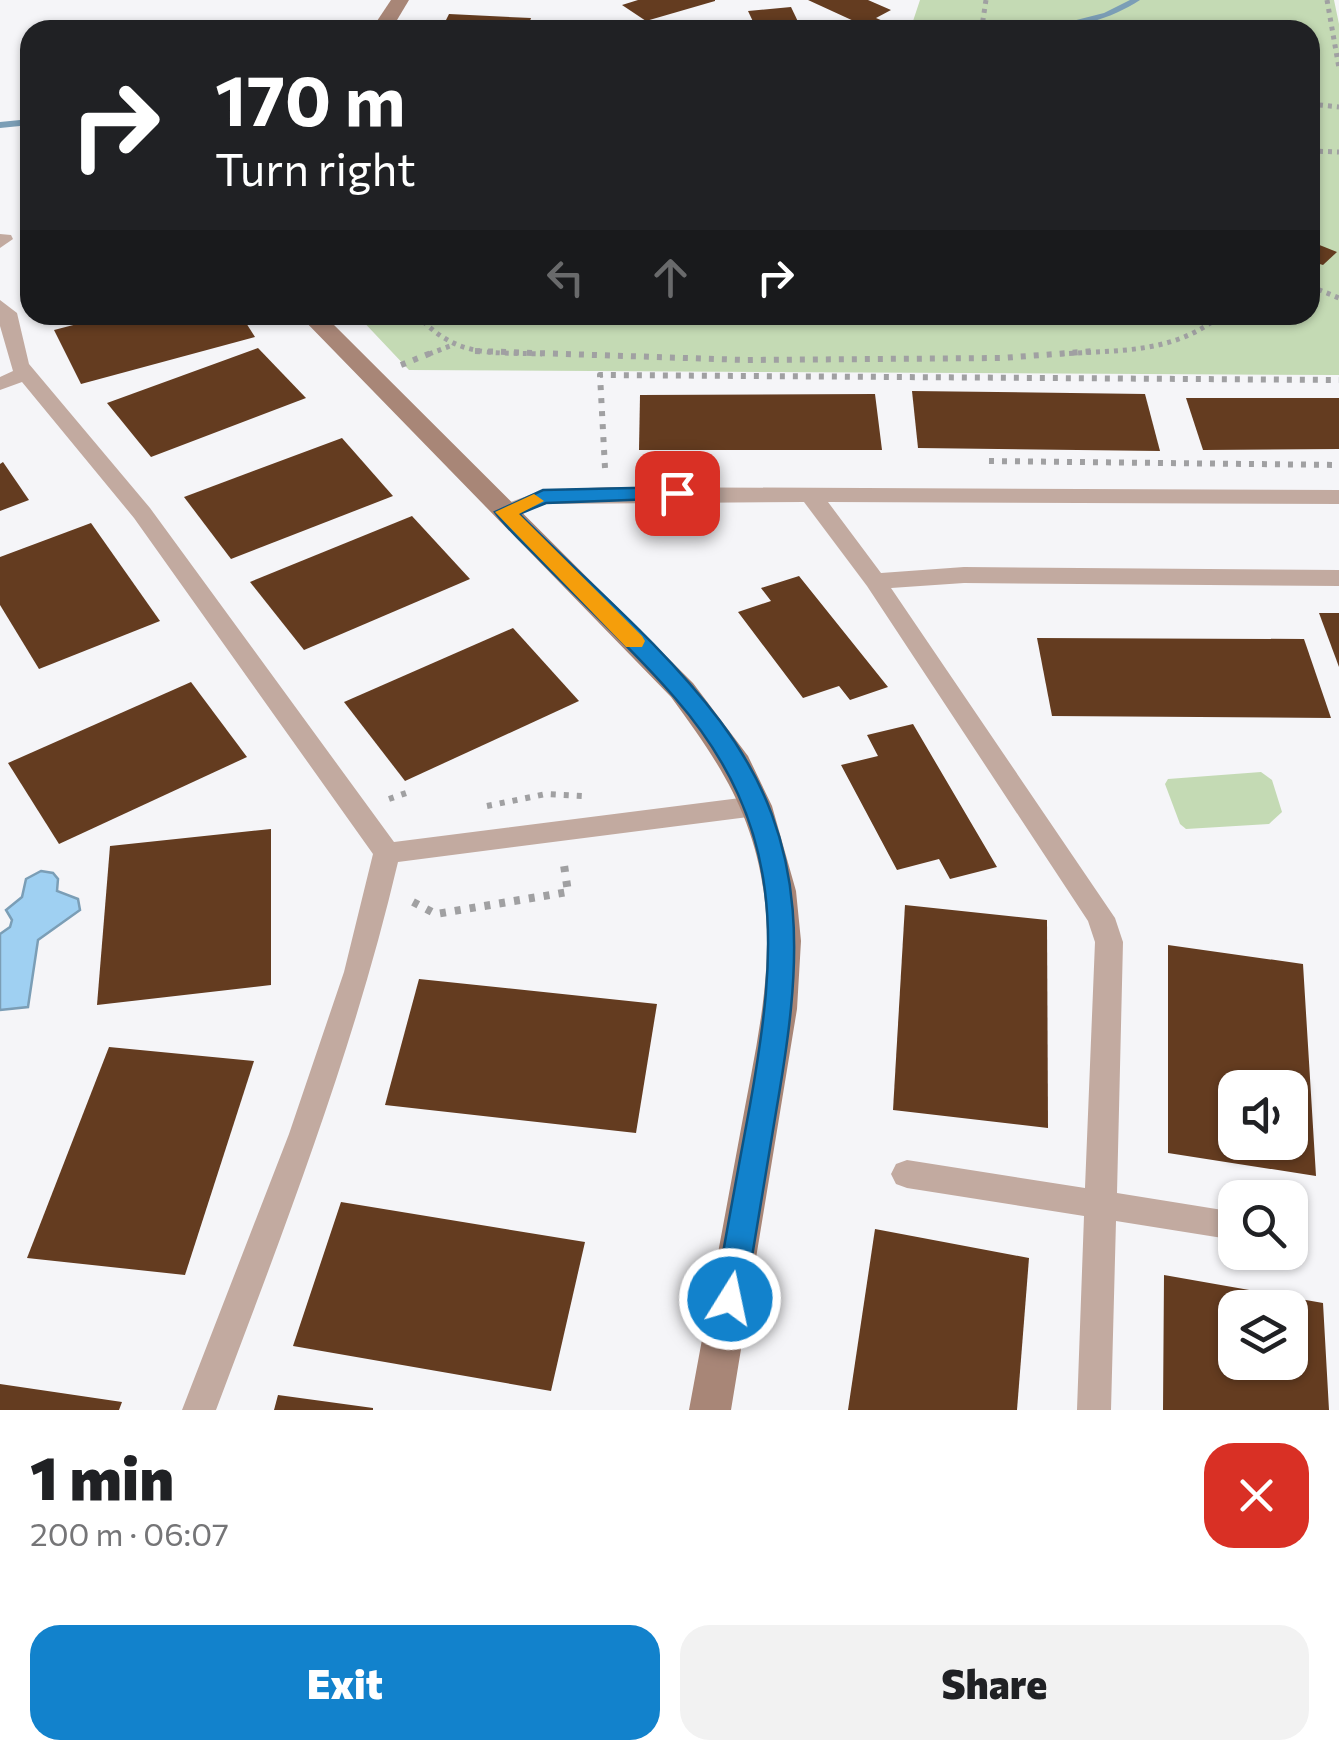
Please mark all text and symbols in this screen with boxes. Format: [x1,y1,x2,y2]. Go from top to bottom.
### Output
text: 170 m [215,55,406,140]
icon: right [50,60,180,190]
text: Turn right [215,140,416,195]
icon: left [538,250,593,305]
icon: ahead [643,250,698,305]
icon: right [748,250,803,305]
pin [635,451,720,536]
icon: arrive [650,466,705,521]
map controls [1218,1070,1308,1380]
button: sound [1218,1070,1308,1160]
button: search [1218,1180,1308,1270]
position arrow [678,1247,782,1351]
button: layers [1218,1290,1308,1380]
text: 1 min [30,1439,174,1512]
button: close [1204,1443,1309,1548]
text: 200 m · 06:07 [30,1513,229,1553]
button: Exit [30,1625,660,1740]
button: Share [680,1625,1309,1740]

